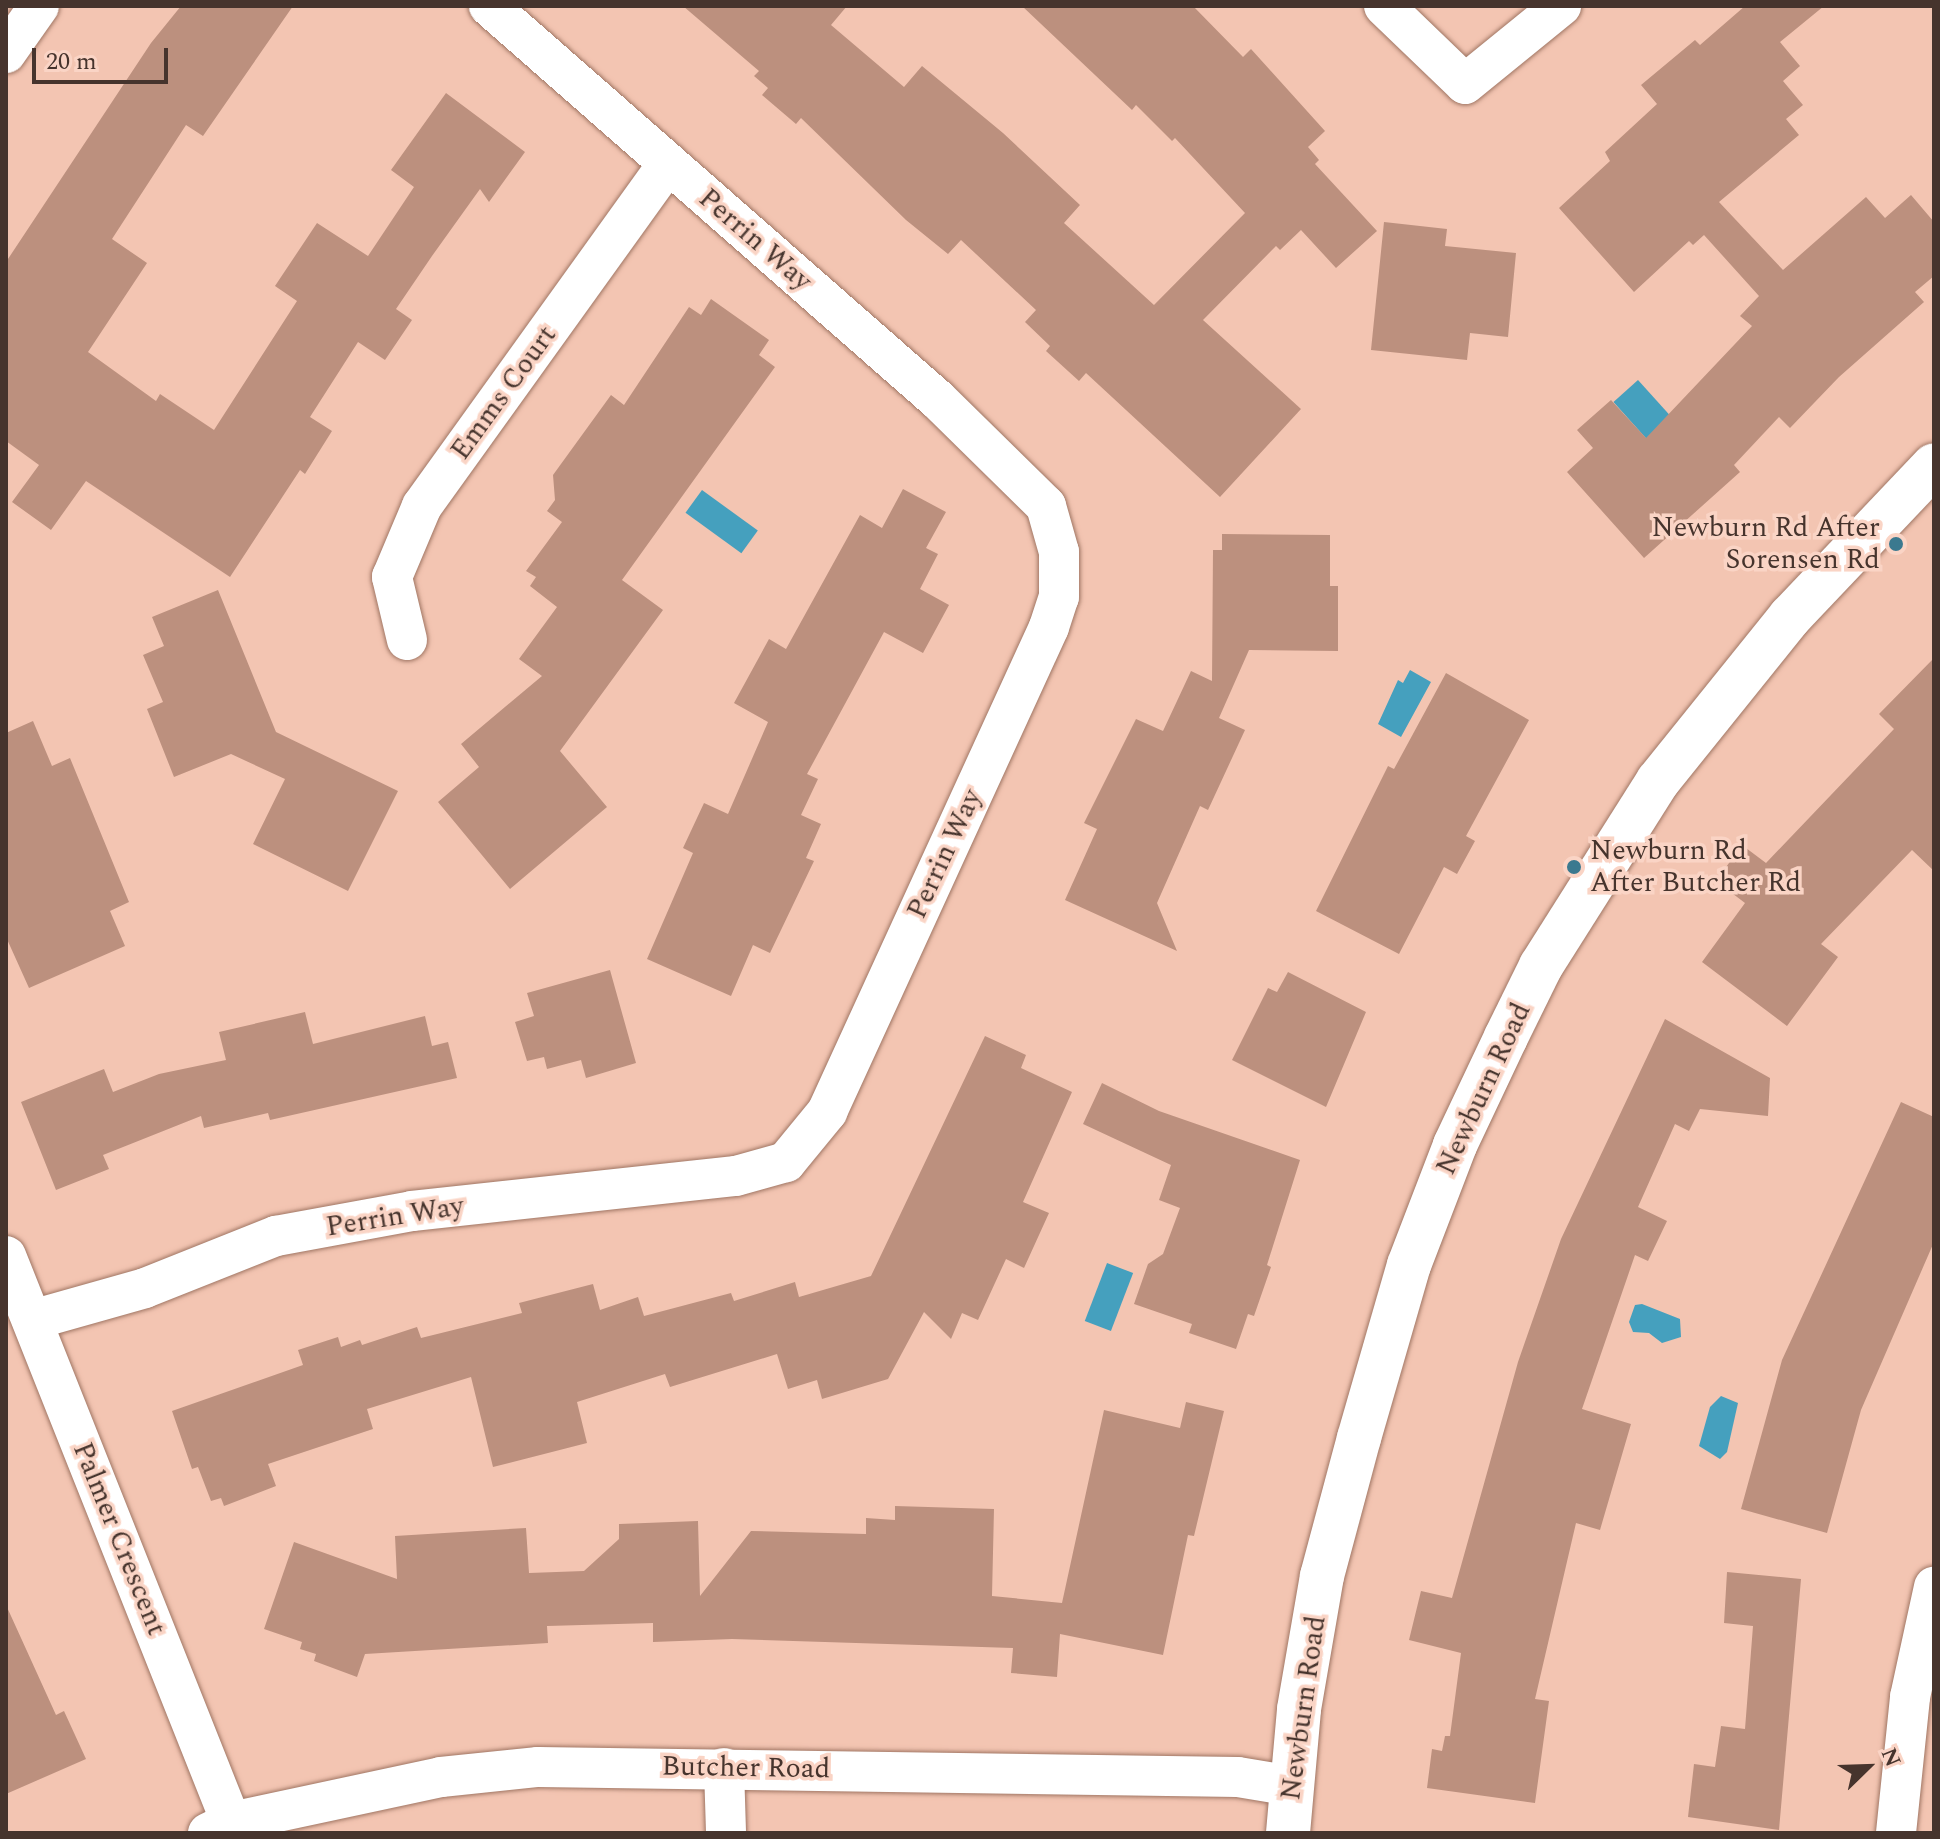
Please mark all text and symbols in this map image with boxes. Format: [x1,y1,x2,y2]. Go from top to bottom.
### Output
scale bar [36,32,172,82]
text: 20 m [46,44,97,80]
street label: Perrin Way [692,182,818,298]
street label: Emms Court [444,319,564,467]
place label: Newburn Rd After Sorensen Rd [1651,511,1880,577]
marker: Newburn Rd After Sorensen Rd [1887,535,1905,553]
street label: Perrin Way [900,784,990,924]
place label: Newburn Rd After Butcher Rd [1590,834,1801,900]
marker: Newburn Rd After Butcher Rd [1565,858,1583,876]
street label: Newburn Road [1429,998,1539,1180]
street label: Perrin Way [324,1190,466,1244]
street label: Palmer Crescent [65,1438,173,1640]
street label: Newburn Road [1274,1614,1334,1802]
north arrow [1828,1727,1908,1807]
text: N [1872,1743,1909,1772]
street label: Butcher Road [661,1750,831,1786]

